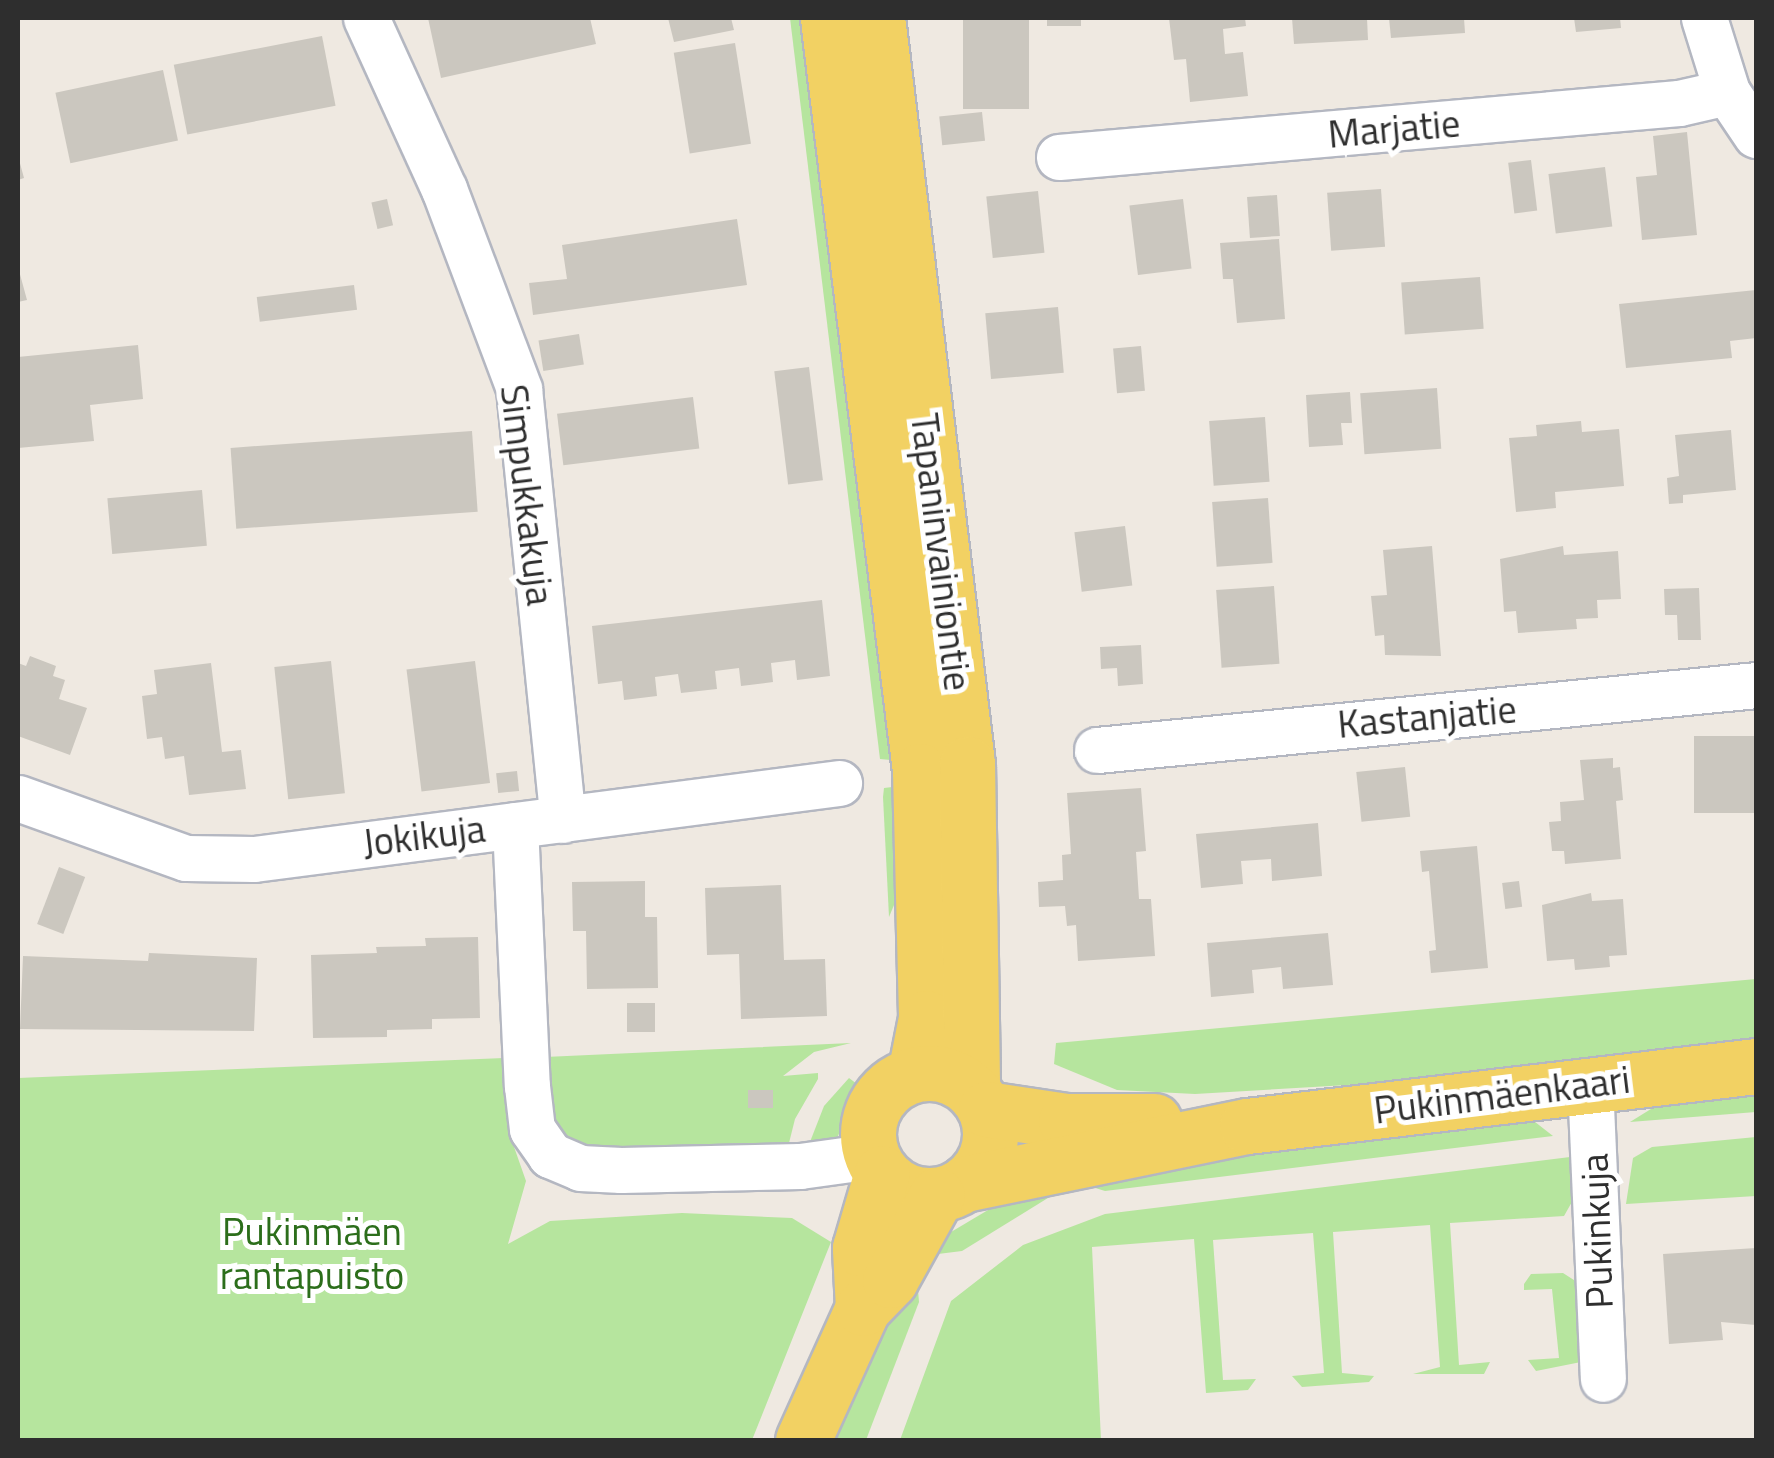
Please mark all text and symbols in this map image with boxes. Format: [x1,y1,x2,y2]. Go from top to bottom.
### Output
street label: Marjatie [1326,101,1462,157]
street label: Simpukkakuja [491,382,563,608]
street label: Tapaninvainiontie [901,411,981,693]
street label: Kastanjatie [1336,686,1518,748]
street label: Jokikuja [360,806,488,866]
street label: Pukinmäenkaari [1371,1057,1633,1133]
street label: Pukinkuja [1572,1153,1622,1309]
park label: Pukinmäen rantapuisto [220,1209,404,1298]

